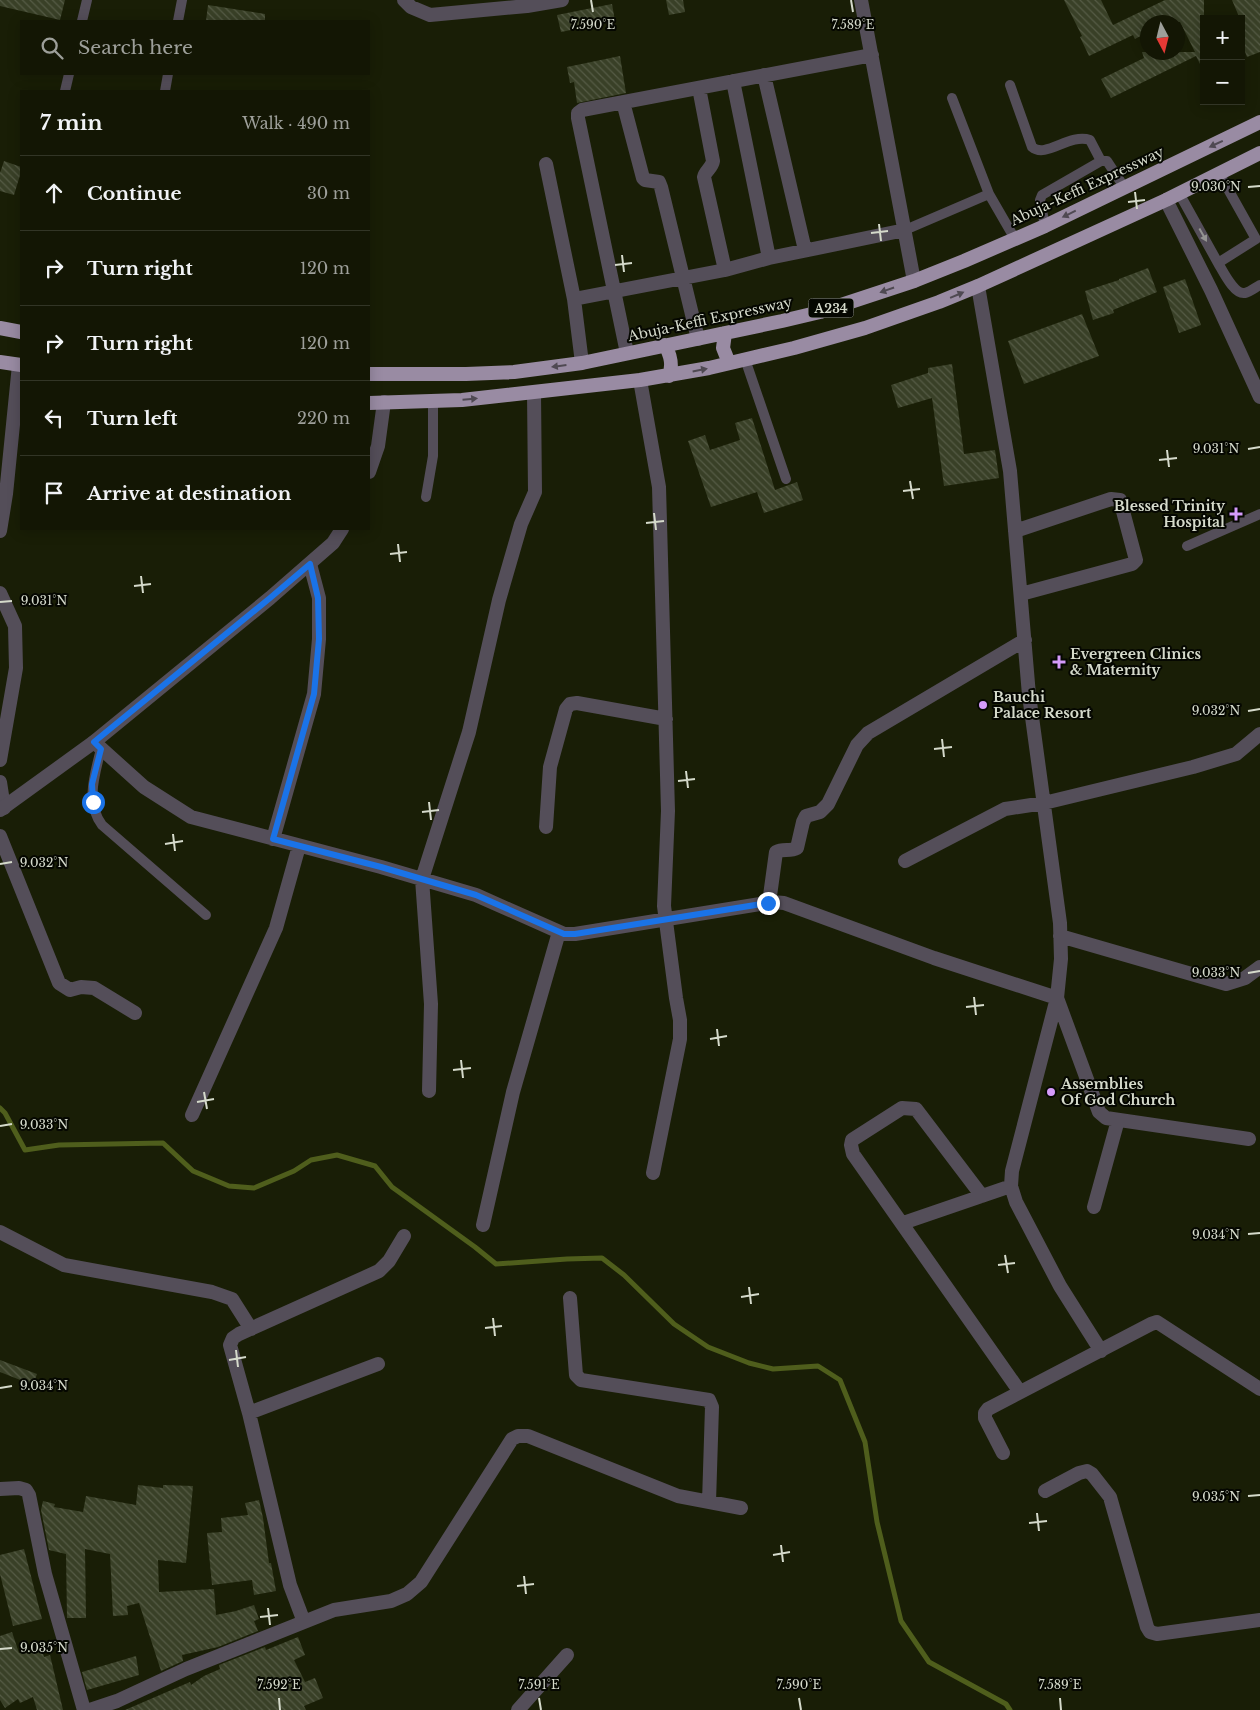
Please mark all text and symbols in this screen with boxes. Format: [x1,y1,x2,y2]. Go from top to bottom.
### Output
north arrow [1140,15,1185,60]
map controls [1200,15,1245,105]
button: + [1200,15,1245,60]
text: 7.590°E [571,17,616,32]
text: 7.589°E [831,17,875,32]
search box [20,20,370,75]
icon: search [38,34,66,62]
text: Search here [78,36,193,59]
button: − [1200,60,1245,105]
text: 7 min [40,110,103,136]
text: Walk · 490 m [242,113,350,133]
one-way arrow [1209,140,1223,148]
street label: Abuja-Keffi Expressway [1006,142,1167,230]
icon: ahead [40,179,68,207]
text: 9.030°N [1191,179,1241,194]
text: Continue [87,182,182,205]
text: 30 m [307,183,350,203]
one-way arrow [1062,209,1077,218]
one-way arrow [1199,228,1207,242]
icon: right [40,254,68,282]
text: Turn right [87,257,193,280]
text: 120 m [300,258,350,278]
one-way arrow [880,287,895,294]
one-way arrow [950,290,964,298]
street label: Abuja-Keffi Expressway [625,293,794,345]
road number: A234 [808,298,854,318]
icon: right [40,329,68,357]
text: Turn right [87,332,193,355]
text: 120 m [300,333,350,353]
one-way arrow [551,362,567,370]
one-way arrow [693,365,709,373]
one-way arrow [462,395,478,403]
icon: left [40,404,68,432]
text: Turn left [87,407,178,430]
text: 220 m [297,408,350,428]
text: 9.031°N [1193,441,1239,456]
icon: arrive [40,479,68,507]
text: Arrive at destination [87,482,291,505]
place label: Blessed Trinity Hospital [1114,497,1226,531]
marker: Blessed Trinity Hospital [1229,507,1243,521]
text: 9.031°N [21,593,67,608]
place label: Evergreen Clinics & Maternity [1070,645,1202,679]
marker: Evergreen Clinics & Maternity [1052,655,1066,669]
place label: Bauchi Palace Resort [993,688,1092,722]
marker: Bauchi Palace Resort [977,699,989,711]
text: 9.032°N [1192,703,1241,718]
route start [82,791,105,814]
text: 9.032°N [20,855,69,870]
route end [757,892,780,915]
text: 9.033°N [1192,965,1241,980]
place label: Assemblies Of God Church [1060,1075,1175,1109]
marker: Assemblies Of God Church [1045,1086,1057,1098]
text: 9.033°N [20,1117,69,1132]
text: 9.034°N [1192,1227,1240,1242]
text: 9.034°N [20,1378,68,1393]
text: 9.035°N [1192,1489,1240,1504]
text: 9.035°N [20,1640,68,1655]
text: 7.592°E [257,1677,301,1692]
text: 7.591°E [518,1677,560,1692]
text: 7.590°E [777,1677,822,1692]
text: 7.589°E [1038,1677,1082,1692]

